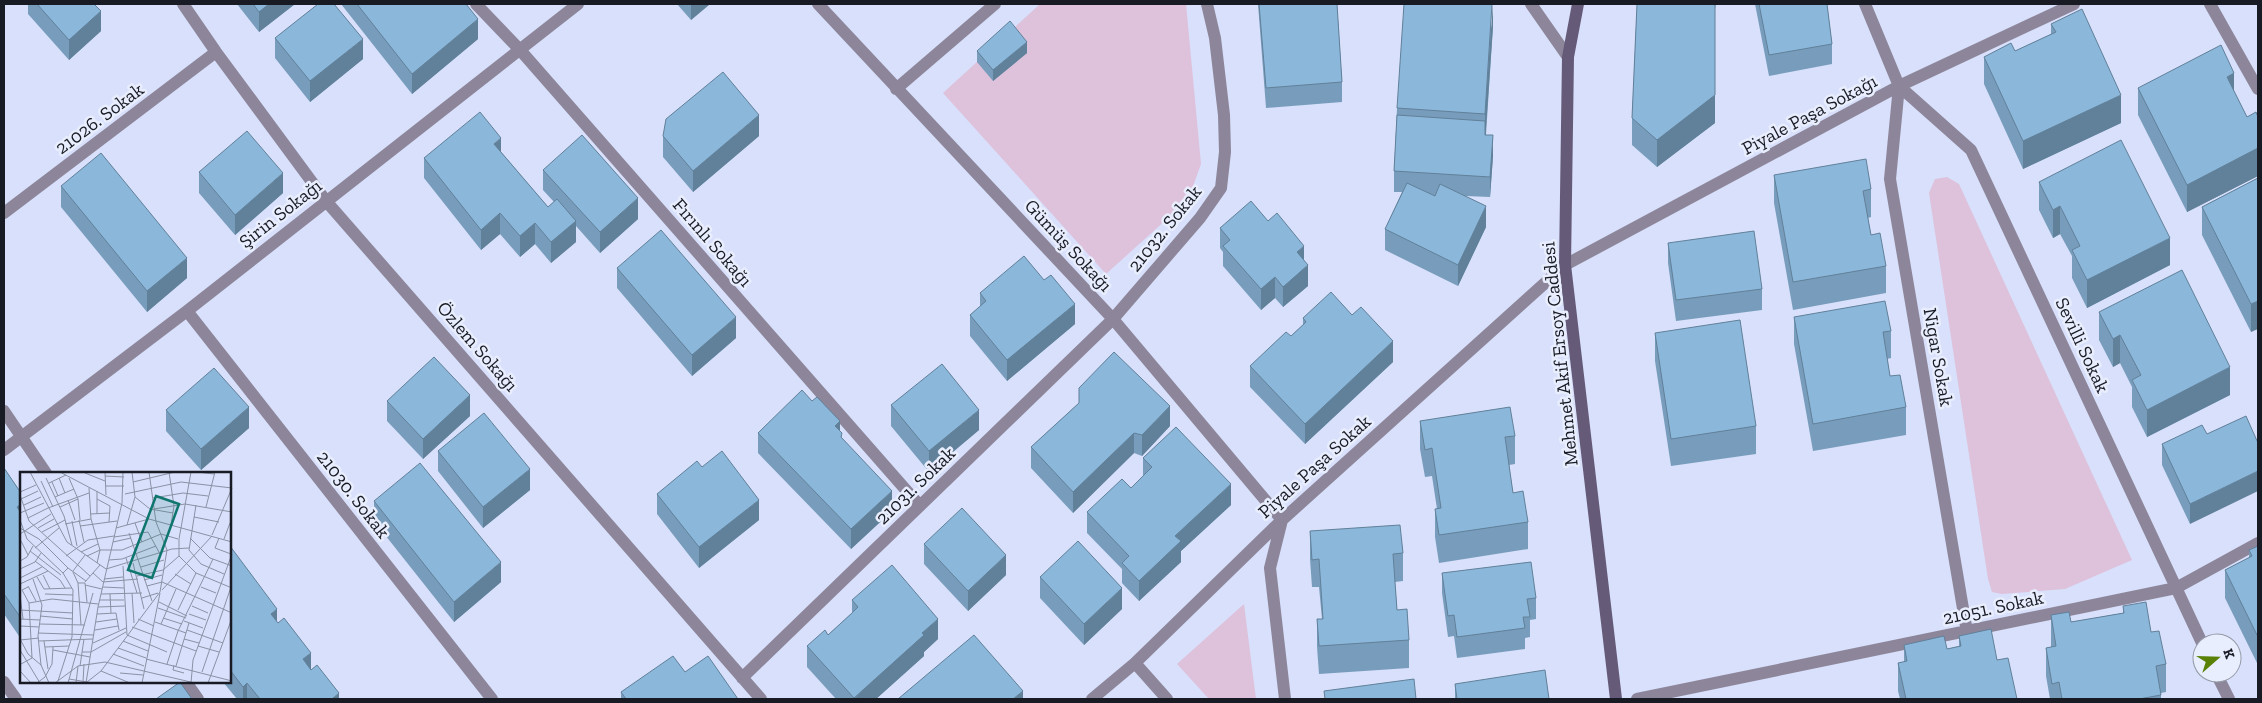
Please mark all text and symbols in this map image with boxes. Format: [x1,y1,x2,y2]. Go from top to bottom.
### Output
street label: Piyale Paşa Sokağı [1738,69,1881,160]
street label: 21026. Sokak [51,78,148,159]
street label: Şirin Sokağı [234,174,326,253]
street label: 21032. Sokak [1123,180,1206,276]
street label: Fırınlı Sokağı [668,193,757,291]
street label: Gümüş Sokağı [1020,194,1117,296]
street label: Mehmet Akif Ersoy Caddesi [1536,241,1583,467]
street label: Sevilli Sokak [2051,294,2115,397]
street label: Özlem Sokağı [432,297,523,396]
street label: Nigar Sokak [1919,306,1958,408]
street label: Piyale Paşa Sokak [1253,410,1376,523]
street label: 21031. Sokak [871,442,960,529]
street label: 21030. Sokak [312,446,395,543]
inset map [20,472,231,683]
street label: 21051. Sokak [1941,586,2046,629]
north arrow [2192,633,2242,683]
text: K [2219,646,2239,662]

